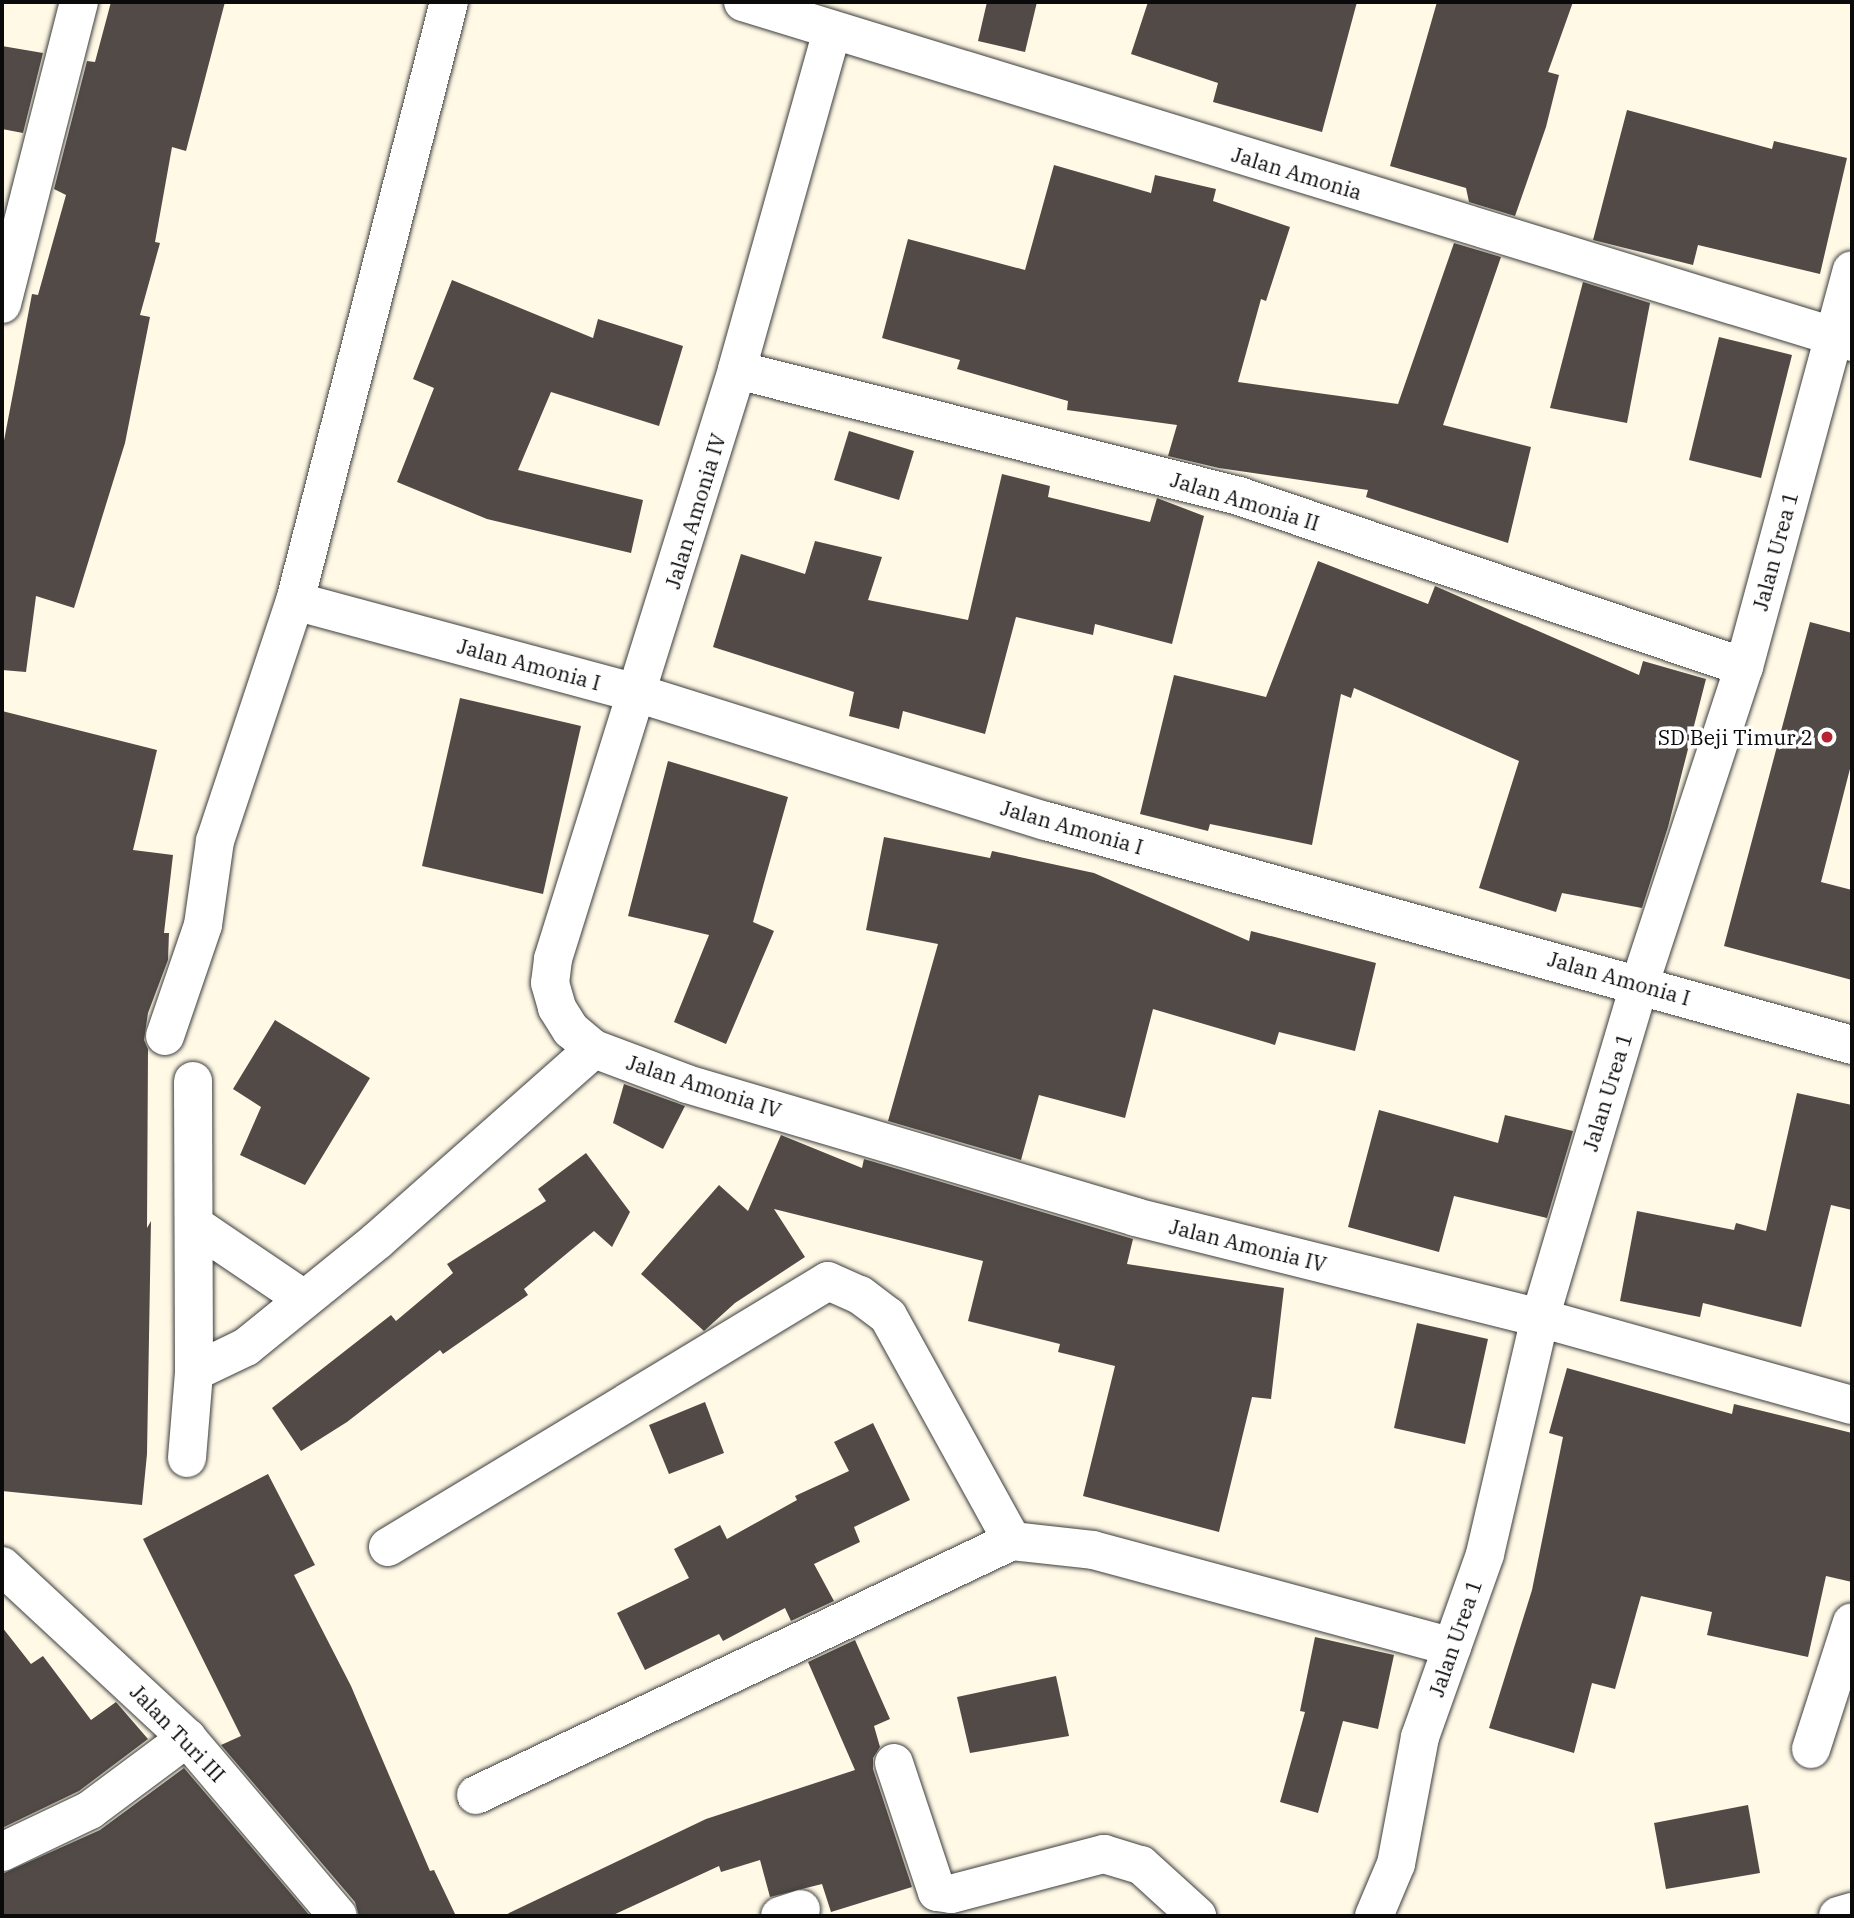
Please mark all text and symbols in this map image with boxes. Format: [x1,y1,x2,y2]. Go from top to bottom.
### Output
street label: Jalan Amonia [1229,141,1365,205]
street label: Jalan Amonia IV [659,430,731,592]
street label: Jalan Amonia II [1168,466,1322,536]
street label: Jalan Urea 1 [1747,489,1803,613]
street label: Jalan Amonia I [455,633,603,695]
place label: SD Beji Timur 2 [1658,724,1813,750]
marker: SD Beji Timur 2 [1819,729,1835,745]
street label: Jalan Amonia I [998,795,1146,859]
street label: Jalan Amonia I [1545,946,1693,1010]
street label: Jalan Urea 1 [1577,1030,1637,1154]
street label: Jalan Amonia IV [624,1049,784,1123]
street label: Jalan Amonia IV [1167,1213,1329,1277]
street label: Jalan Urea 1 [1423,1576,1487,1700]
street label: Jalan Turi III [125,1679,231,1787]

